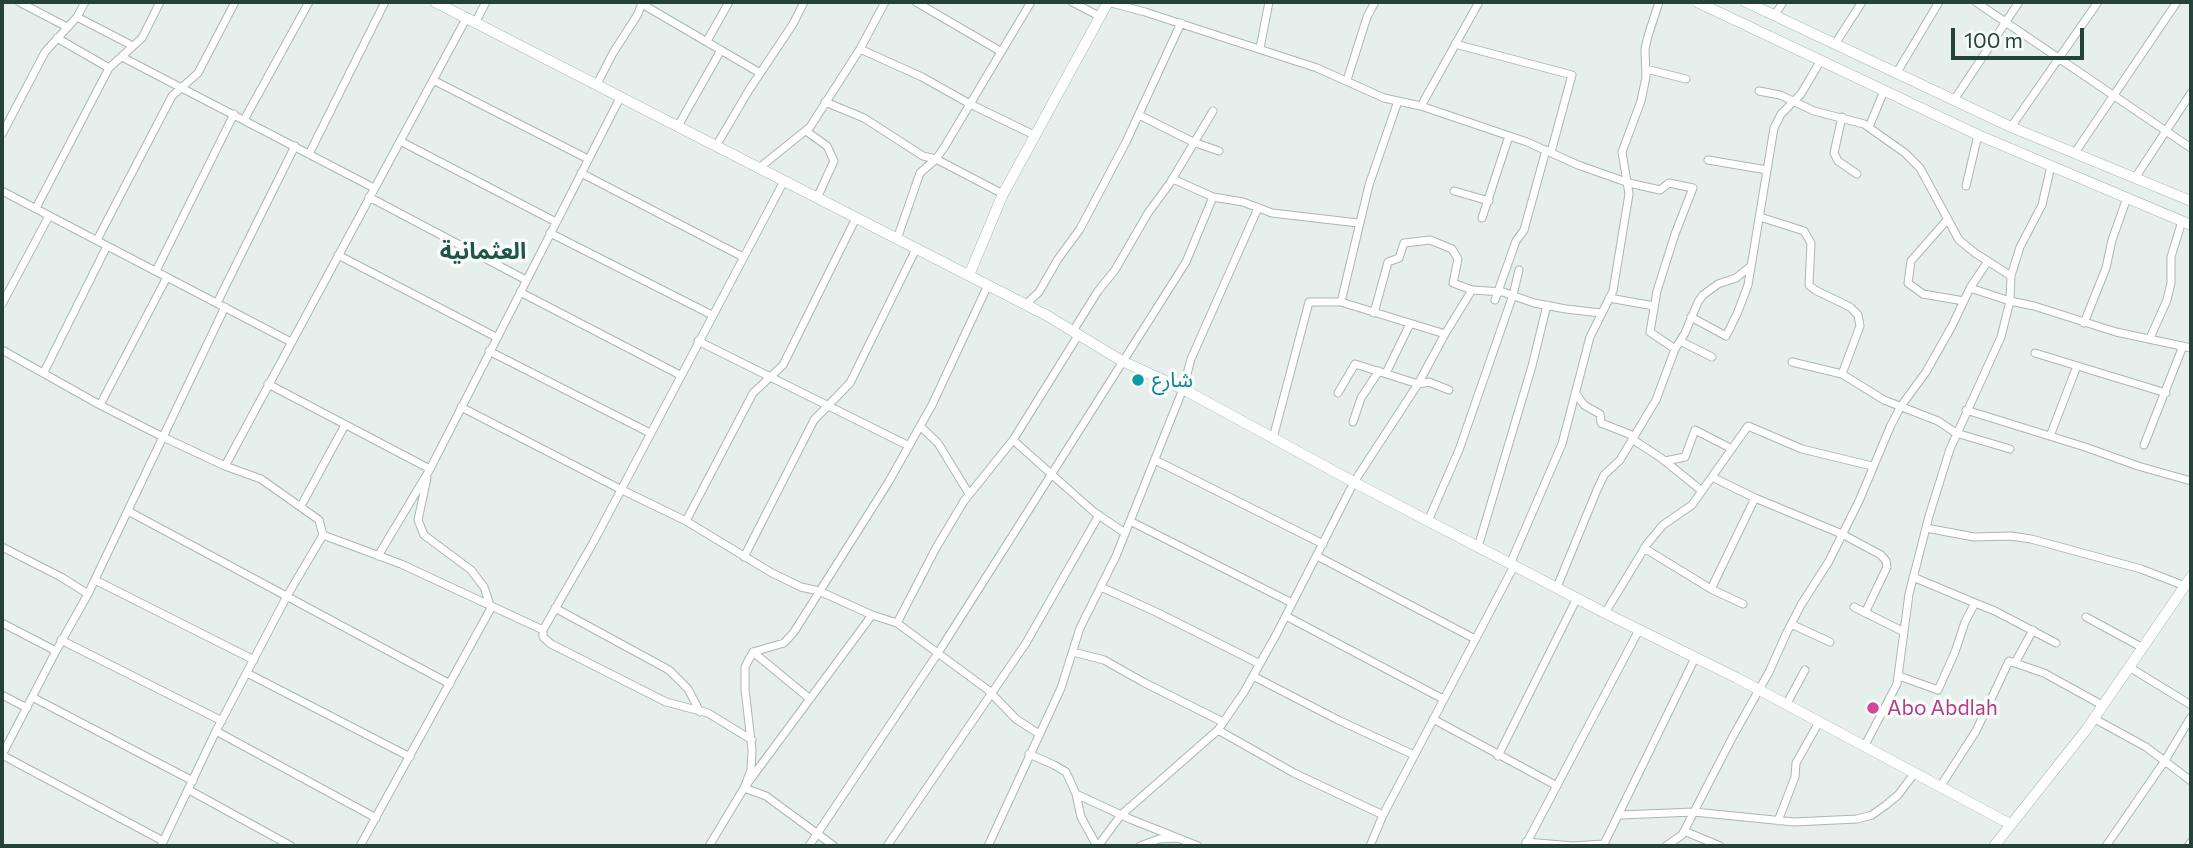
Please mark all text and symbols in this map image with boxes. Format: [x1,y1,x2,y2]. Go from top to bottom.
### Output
scale bar [1955,14,2088,58]
text: 100 m [1964,27,2023,52]
district label: العثمانية [440,237,526,265]
place label: شارع [1152,367,1193,393]
marker: شارع [1130,372,1146,388]
place label: Abo Abdlah [1887,695,1998,721]
marker: Abo Abdlah [1865,700,1881,716]

